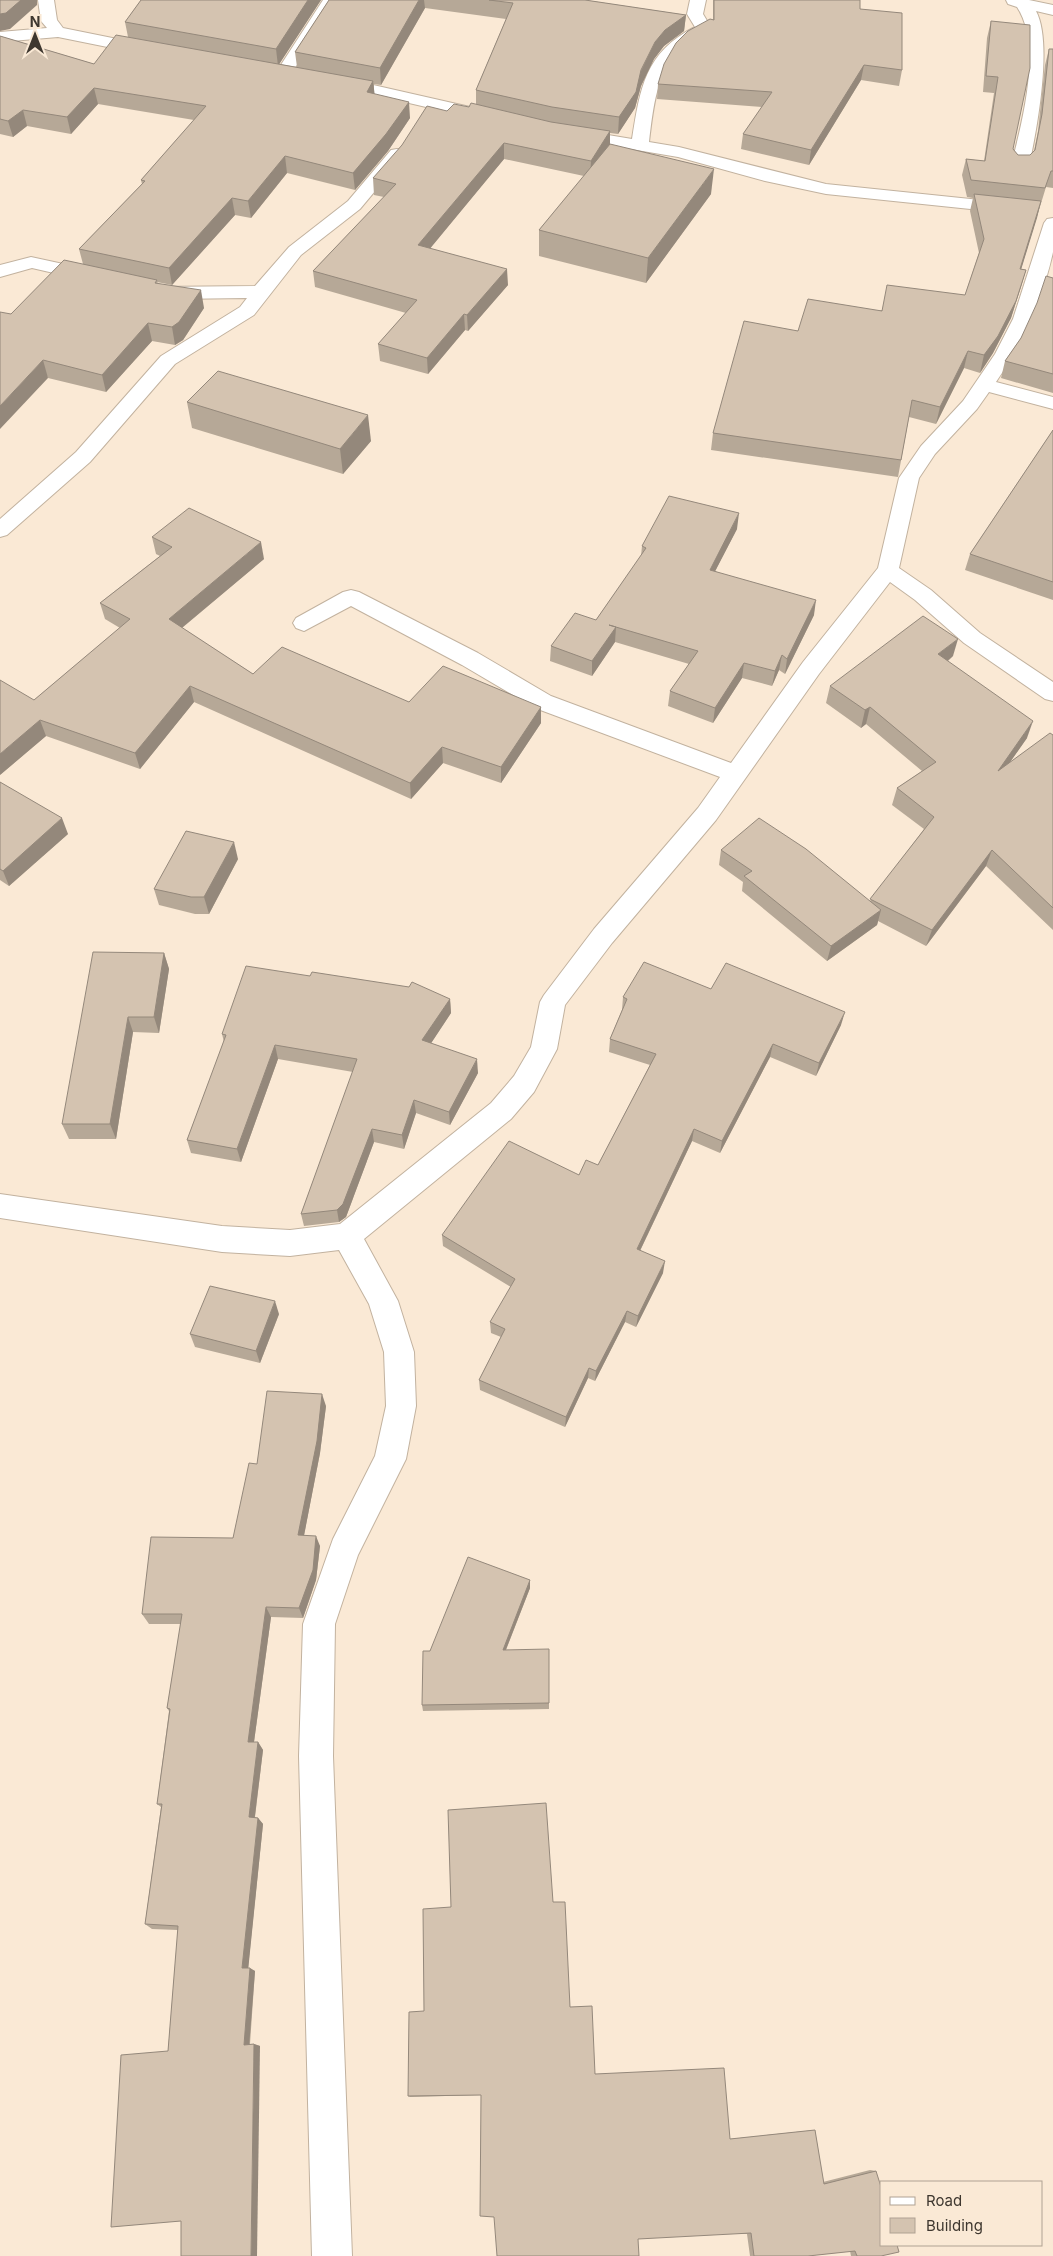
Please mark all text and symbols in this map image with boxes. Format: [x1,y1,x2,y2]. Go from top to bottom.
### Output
north arrow [10,10,60,60]
text: N [30,13,40,30]
legend [880,2181,1043,2246]
text: Road [926,2191,962,2210]
text: Building [926,2216,983,2235]

